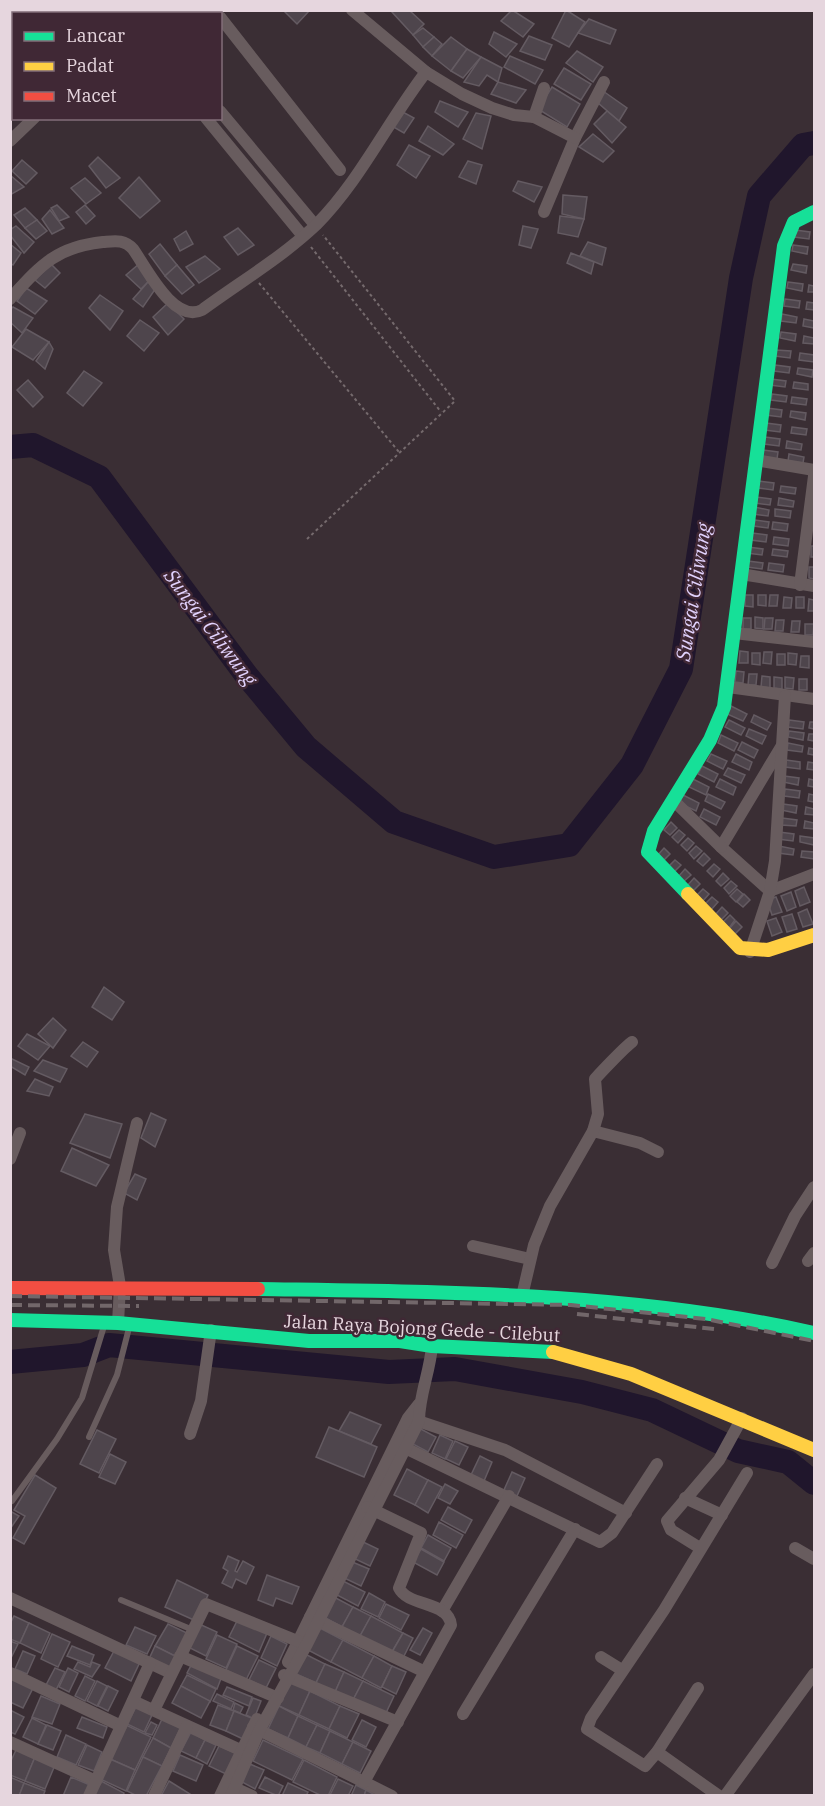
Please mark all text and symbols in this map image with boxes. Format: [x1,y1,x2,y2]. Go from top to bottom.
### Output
legend [12,12,222,120]
text: Lancar [66,24,125,47]
text: Padat [66,54,114,77]
text: Macet [66,84,117,107]
water label: Sungai Ciliwung [669,520,717,664]
water label: Sungai Ciliwung [158,562,264,691]
street label: Jalan Raya Bojong Gede - Cilebut [283,1309,561,1347]

